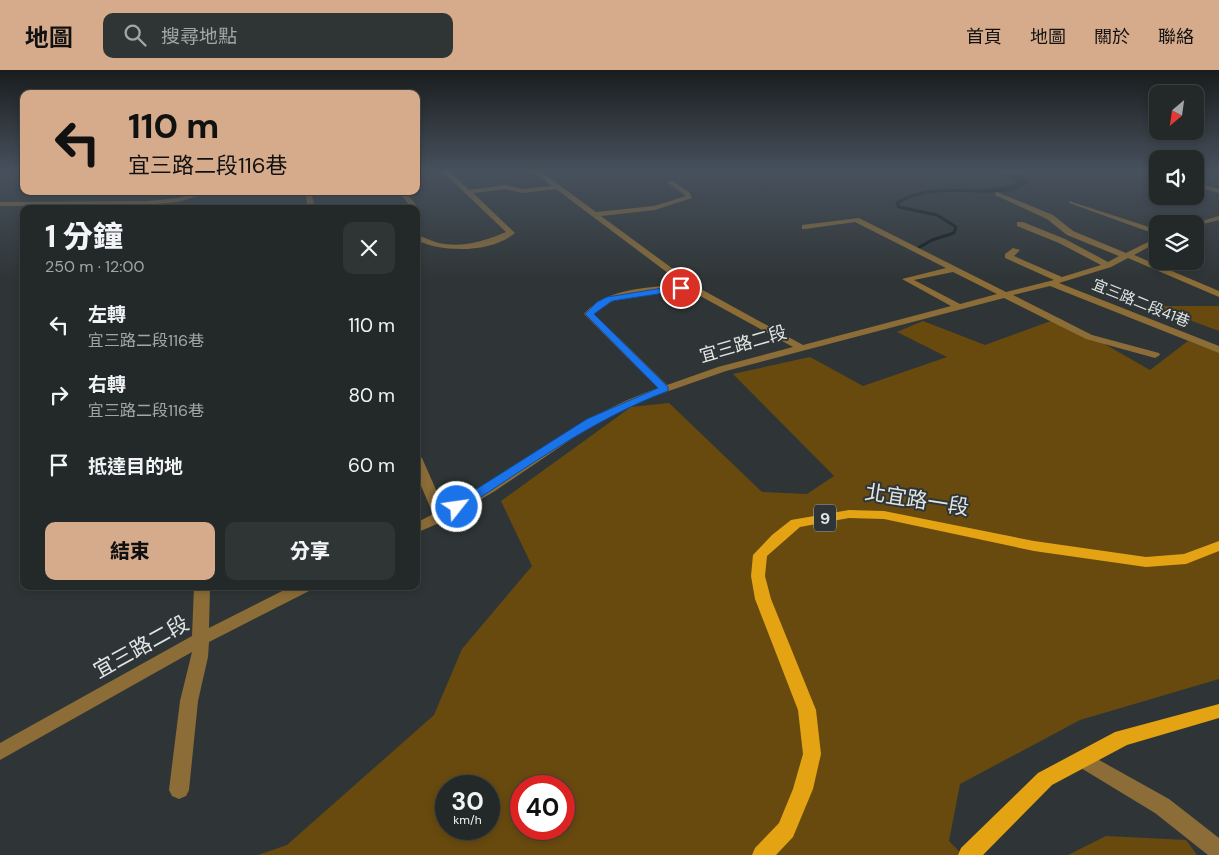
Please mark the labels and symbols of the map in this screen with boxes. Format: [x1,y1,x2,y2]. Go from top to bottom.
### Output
north arrow [1149,85,1204,140]
pin [660,267,702,309]
street label: 宜三路二段41巷 [1089,274,1193,332]
street label: 宜三路二段 [696,320,790,368]
street label: 北宜路一段 [863,478,971,522]
position arrow [430,480,482,532]
road number: 9 [814,504,836,532]
street label: 宜三路二段 [88,609,194,685]
speed limit sign: 40 [510,775,575,840]

